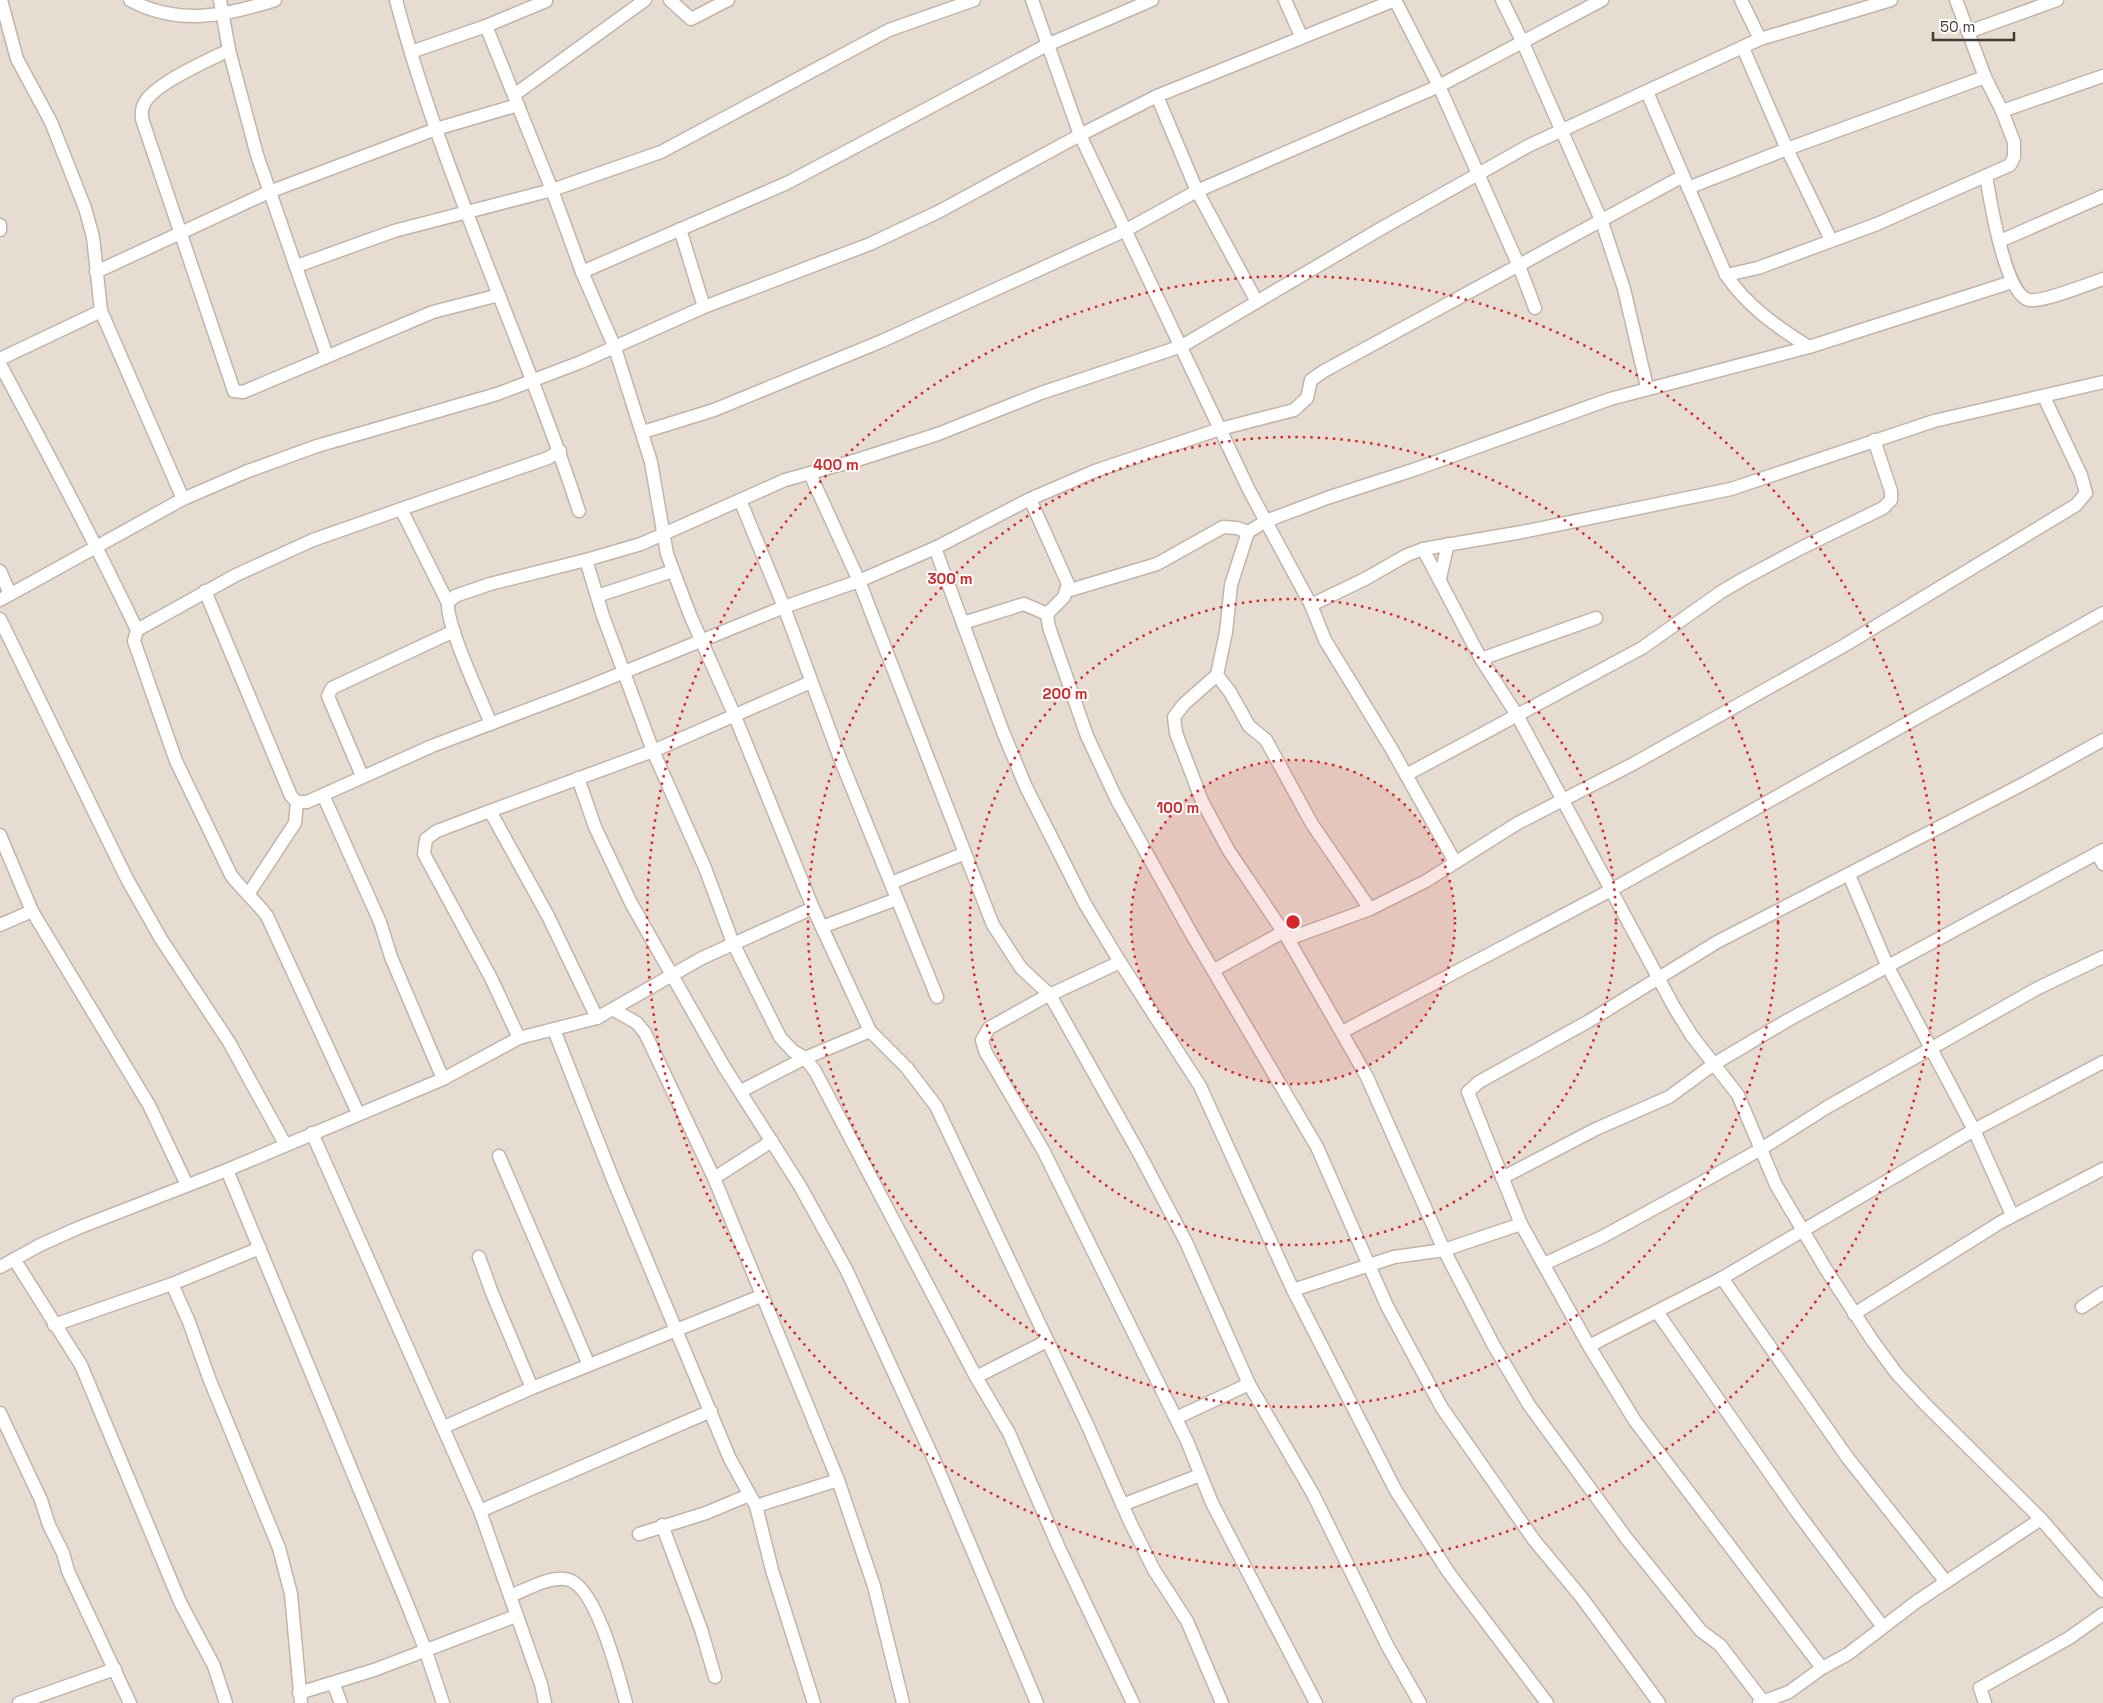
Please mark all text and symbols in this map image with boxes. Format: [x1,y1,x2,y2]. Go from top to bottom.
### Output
scale bar [1933,10,2014,42]
text: 50 m [1940,17,1975,36]
text: 400 m [813,455,859,474]
text: 300 m [927,569,973,588]
text: 200 m [1043,684,1087,703]
text: 100 m [1157,798,1199,817]
centre of rings [1284,913,1302,931]

